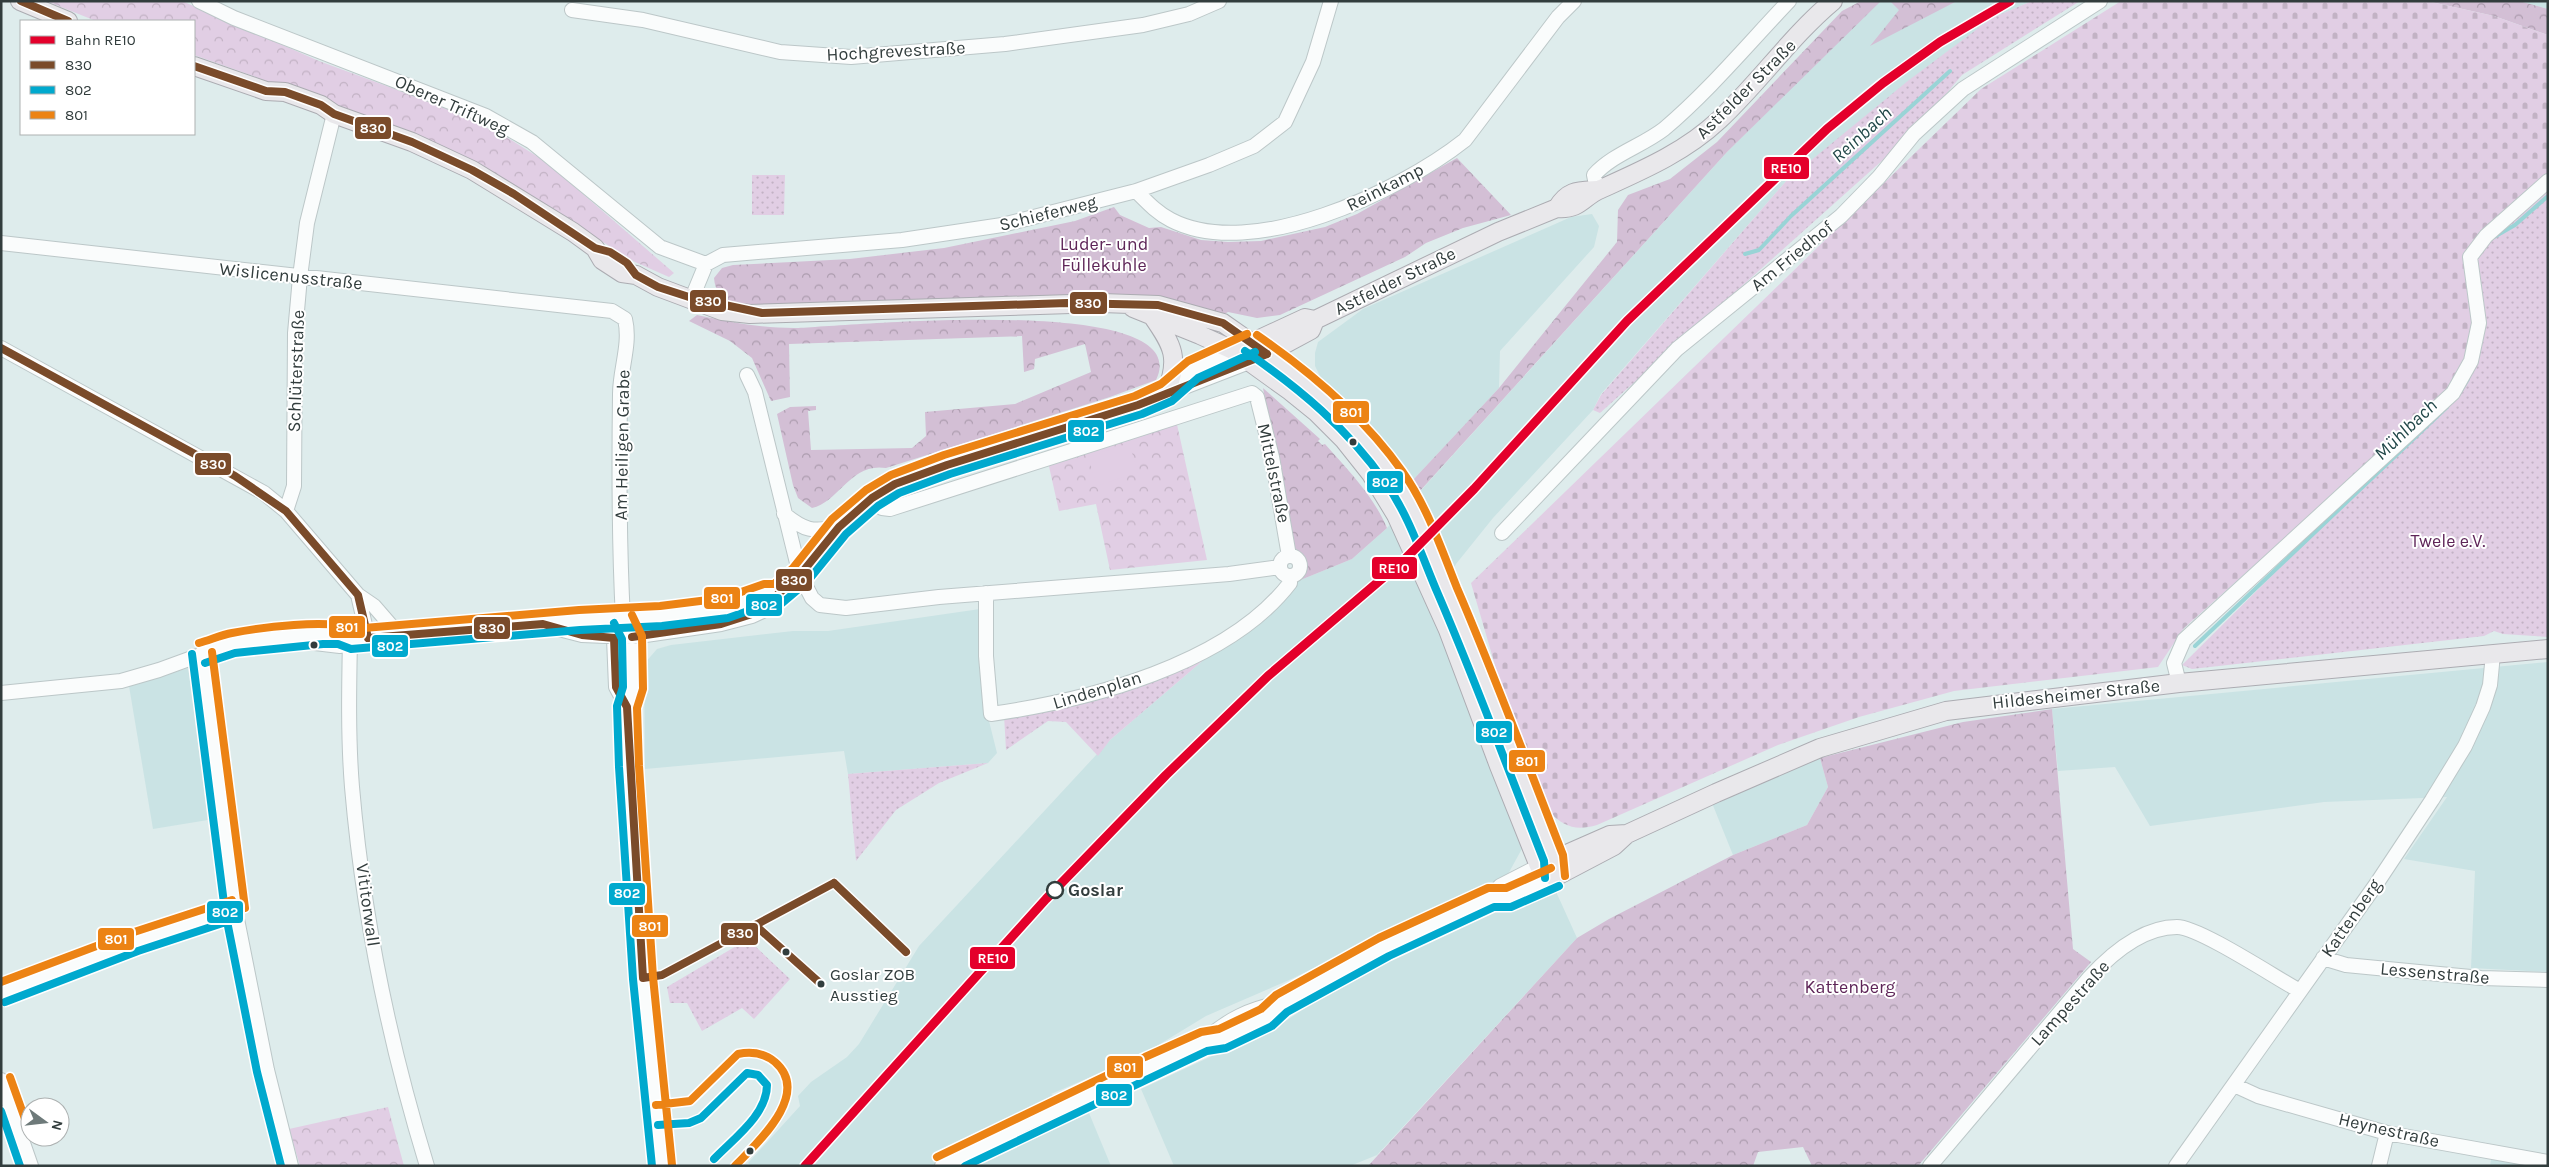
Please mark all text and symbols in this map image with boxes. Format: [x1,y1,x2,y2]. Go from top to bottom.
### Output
legend [20,20,195,135]
text: Bahn RE10 [65,31,136,49]
street label: Astfelder Straße [1692,35,1800,143]
street label: Hochgrevestraße [826,36,966,66]
text: 830 [65,56,92,74]
street label: Oberer Triftweg [391,70,513,140]
text: 802 [65,81,92,99]
water label: Reinbach [1827,102,1896,167]
text: 801 [65,106,88,124]
line badge: 830 [354,116,392,140]
text: 830 [360,120,386,137]
line badge: RE10 [1763,156,1810,180]
street label: Reinkamp [1343,158,1427,216]
text: RE10 [1770,160,1802,177]
street label: Schieferweg [997,190,1099,236]
street label: Am Friedhof [1746,216,1838,296]
park label: Luder- und Füllekuhle [1060,233,1148,276]
street label: Astfelder Straße [1331,242,1459,320]
street label: Wislicenusstraße [218,258,364,294]
line badge: 830 [689,289,727,313]
line badge: 830 [1069,291,1108,315]
text: 830 [695,293,721,310]
text: 830 [1075,295,1101,312]
street label: Schlüterstraße [283,309,309,433]
street label: Am Heiligen Grabe [610,369,634,521]
water label: Mühlbach [2370,394,2442,465]
line badge: 801 [1332,400,1370,424]
text: 801 [1340,404,1362,421]
line badge: 802 [1067,419,1105,443]
street label: Mittelstraße [1253,421,1295,525]
text: 802 [1073,423,1099,440]
unlabelled marker [1348,437,1358,447]
line badge: 830 [194,452,232,476]
text: 830 [200,456,226,473]
line badge: 802 [1366,470,1404,494]
text: 802 [1372,474,1398,491]
park label: Twele e.V. [2410,530,2486,552]
line badge: RE10 [1371,556,1418,580]
text: RE10 [1378,560,1410,577]
line badge: 830 [775,568,813,592]
text: 830 [781,572,807,589]
line badge: 801 [703,586,741,610]
text: 801 [711,590,733,607]
line badge: 802 [745,593,783,617]
text: 802 [751,597,777,614]
line badge: 801 [328,615,366,639]
line badge: 830 [473,616,511,640]
text: 801 [336,619,358,636]
text: 830 [479,620,505,637]
line badge: 802 [371,634,409,658]
text: 802 [377,638,403,655]
unlabelled marker [309,640,319,650]
street label: Lindenplan [1050,666,1144,714]
street label: Hildesheimer Straße [1991,674,2161,714]
line badge: 802 [1475,720,1513,744]
text: 802 [1481,724,1507,741]
line badge: 801 [1508,749,1546,773]
text: 801 [1516,753,1538,770]
street label: Vititorwall [351,862,385,948]
street label: Kattenberg [2316,875,2386,961]
place label: Goslar [1068,879,1123,901]
marker: Goslar [1046,881,1064,899]
line badge: 802 [608,882,646,906]
text: 802 [614,885,640,902]
line badge: 802 [206,900,244,924]
text: 802 [212,904,238,921]
line badge: 801 [631,914,669,938]
text: 801 [639,918,661,935]
line badge: 830 [720,922,759,946]
text: 830 [727,925,753,942]
line badge: 801 [97,927,135,951]
text: 801 [105,931,127,948]
line badge: RE10 [969,946,1016,970]
unlabelled marker [781,947,791,957]
text: RE10 [977,950,1009,967]
street label: Lampestraße [2026,956,2114,1050]
street label: Lessenstraße [2379,957,2491,989]
place label: Goslar ZOB Ausstieg [830,964,915,1005]
park label: Kattenberg [1805,976,1895,998]
marker: Goslar ZOB Ausstieg [816,979,826,989]
line badge: 801 [1106,1055,1144,1079]
text: 801 [1114,1059,1136,1076]
line badge: 802 [1095,1083,1133,1107]
text: 802 [1101,1087,1127,1104]
north arrow [20,1097,70,1147]
street label: Heynestraße [2336,1108,2442,1152]
text: N [48,1118,67,1132]
unlabelled marker [745,1146,755,1156]

